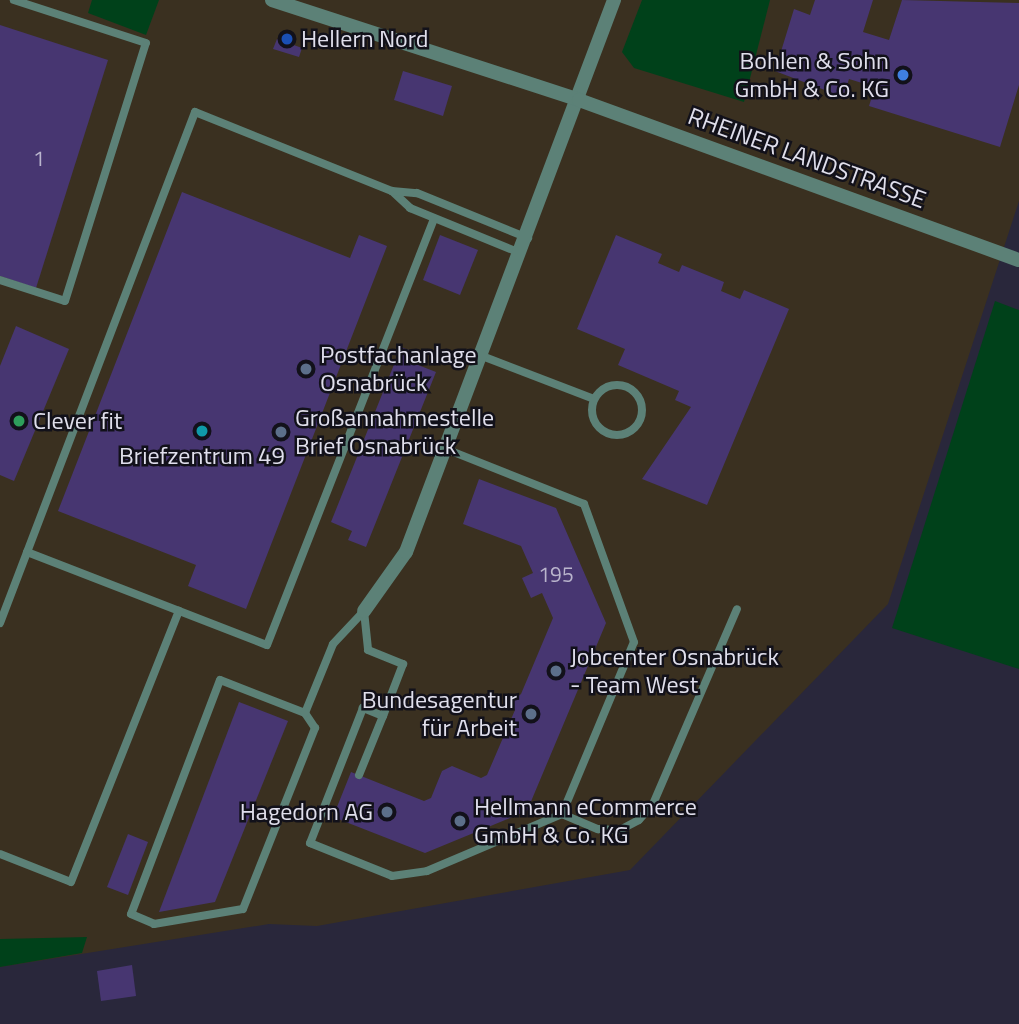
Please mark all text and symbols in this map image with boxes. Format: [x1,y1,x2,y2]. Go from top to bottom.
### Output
place label: Hellern Nord [301,25,428,53]
marker: Hellern Nord [279,31,295,47]
place label: Bohlen & Sohn GmbH & Co. KG [734,47,889,103]
marker: Bohlen & Sohn GmbH & Co. KG [895,67,911,83]
street label: RHEINER LANDSTRASSE [684,102,930,214]
house number: 1 [33,145,45,171]
place label: Postfachanlage Osnabrück [320,341,477,397]
marker: Postfachanlage Osnabrück [298,361,314,377]
place label: Großannahmestelle Brief Osnabrück [295,404,494,460]
place label: Clever fit [33,407,122,435]
marker: Clever fit [11,413,27,429]
marker: Briefzentrum 49 [194,423,210,439]
marker: Großannahmestelle Brief Osnabrück [273,424,289,440]
place label: Briefzentrum 49 [119,442,285,470]
house number: 195 [538,561,574,587]
place label: Jobcenter Osnabrück - Team West [570,643,779,699]
marker: Jobcenter Osnabrück - Team West [548,663,564,679]
place label: Bundesagentur für Arbeit [362,686,517,742]
marker: Bundesagentur für Arbeit [523,706,539,722]
place label: Hellmann eCommerce GmbH & Co. KG [474,793,697,849]
place label: Hagedorn AG [240,798,373,826]
marker: Hagedorn AG [379,804,395,820]
marker: Hellmann eCommerce GmbH & Co. KG [452,813,468,829]

